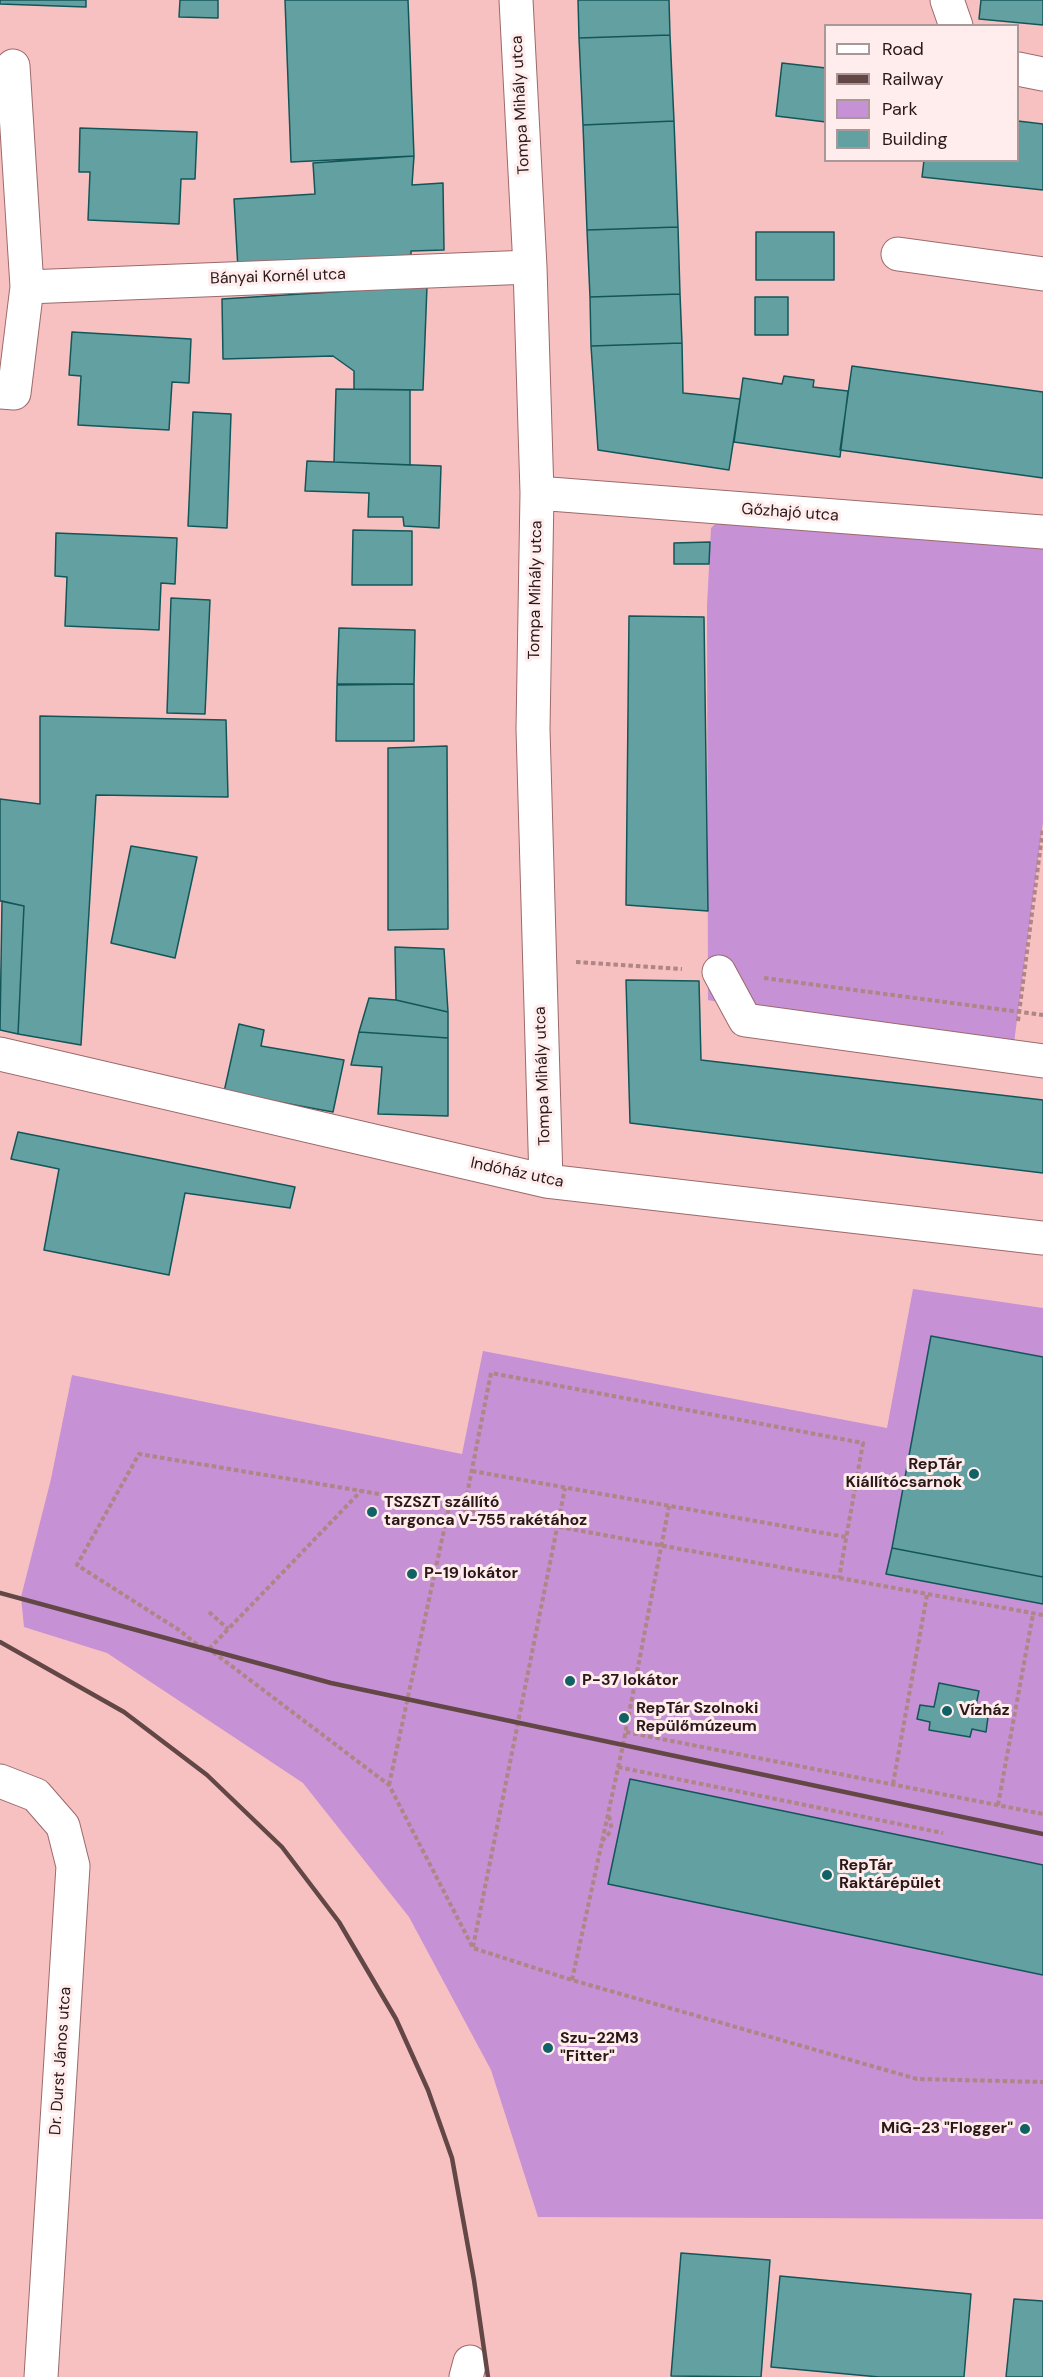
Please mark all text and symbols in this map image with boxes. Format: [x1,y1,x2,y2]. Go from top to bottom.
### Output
legend [824,24,1019,162]
street label: Tompa Mihály utca [508,35,534,175]
text: Road [882,37,924,61]
text: Railway [882,67,944,91]
text: Park [882,97,918,121]
text: Building [882,127,947,151]
street label: Bányai Kornél utca [210,265,346,289]
street label: Gőzhajó utca [741,500,839,526]
street label: Tompa Mihály utca [525,520,547,660]
street label: Tompa Mihály utca [531,1006,555,1146]
street label: Indóház utca [469,1154,565,1192]
place label: RepTár Kiállítócsarnok [845,1455,962,1493]
marker: RepTár Kiállítócsarnok [967,1467,981,1481]
place label: TSZSZT szállító targonca V-755 rakétához [384,1493,587,1531]
marker: TSZSZT szállító targonca V-755 rakétához [365,1505,379,1519]
place label: P-19 lokátor [424,1564,518,1584]
marker: P-19 lokátor [405,1567,419,1581]
place label: P-37 lokátor [582,1671,678,1691]
marker: P-37 lokátor [563,1674,577,1688]
place label: RepTár Szolnoki Repülőmúzeum [636,1699,758,1737]
place label: Vízház [959,1701,1010,1721]
marker: Vízház [940,1704,954,1718]
marker: RepTár Szolnoki Repülőmúzeum [617,1711,631,1725]
place label: RepTár Raktárépület [839,1856,941,1894]
marker: RepTár Raktárépület [820,1868,834,1882]
street label: Dr. Durst János utca [46,1986,76,2136]
place label: Szu-22M3 "Fitter" [560,2029,639,2067]
marker: Szu-22M3 "Fitter" [541,2041,555,2055]
place label: MiG-23 "Flogger" [881,2119,1013,2139]
marker: MiG-23 "Flogger" [1018,2122,1032,2136]

